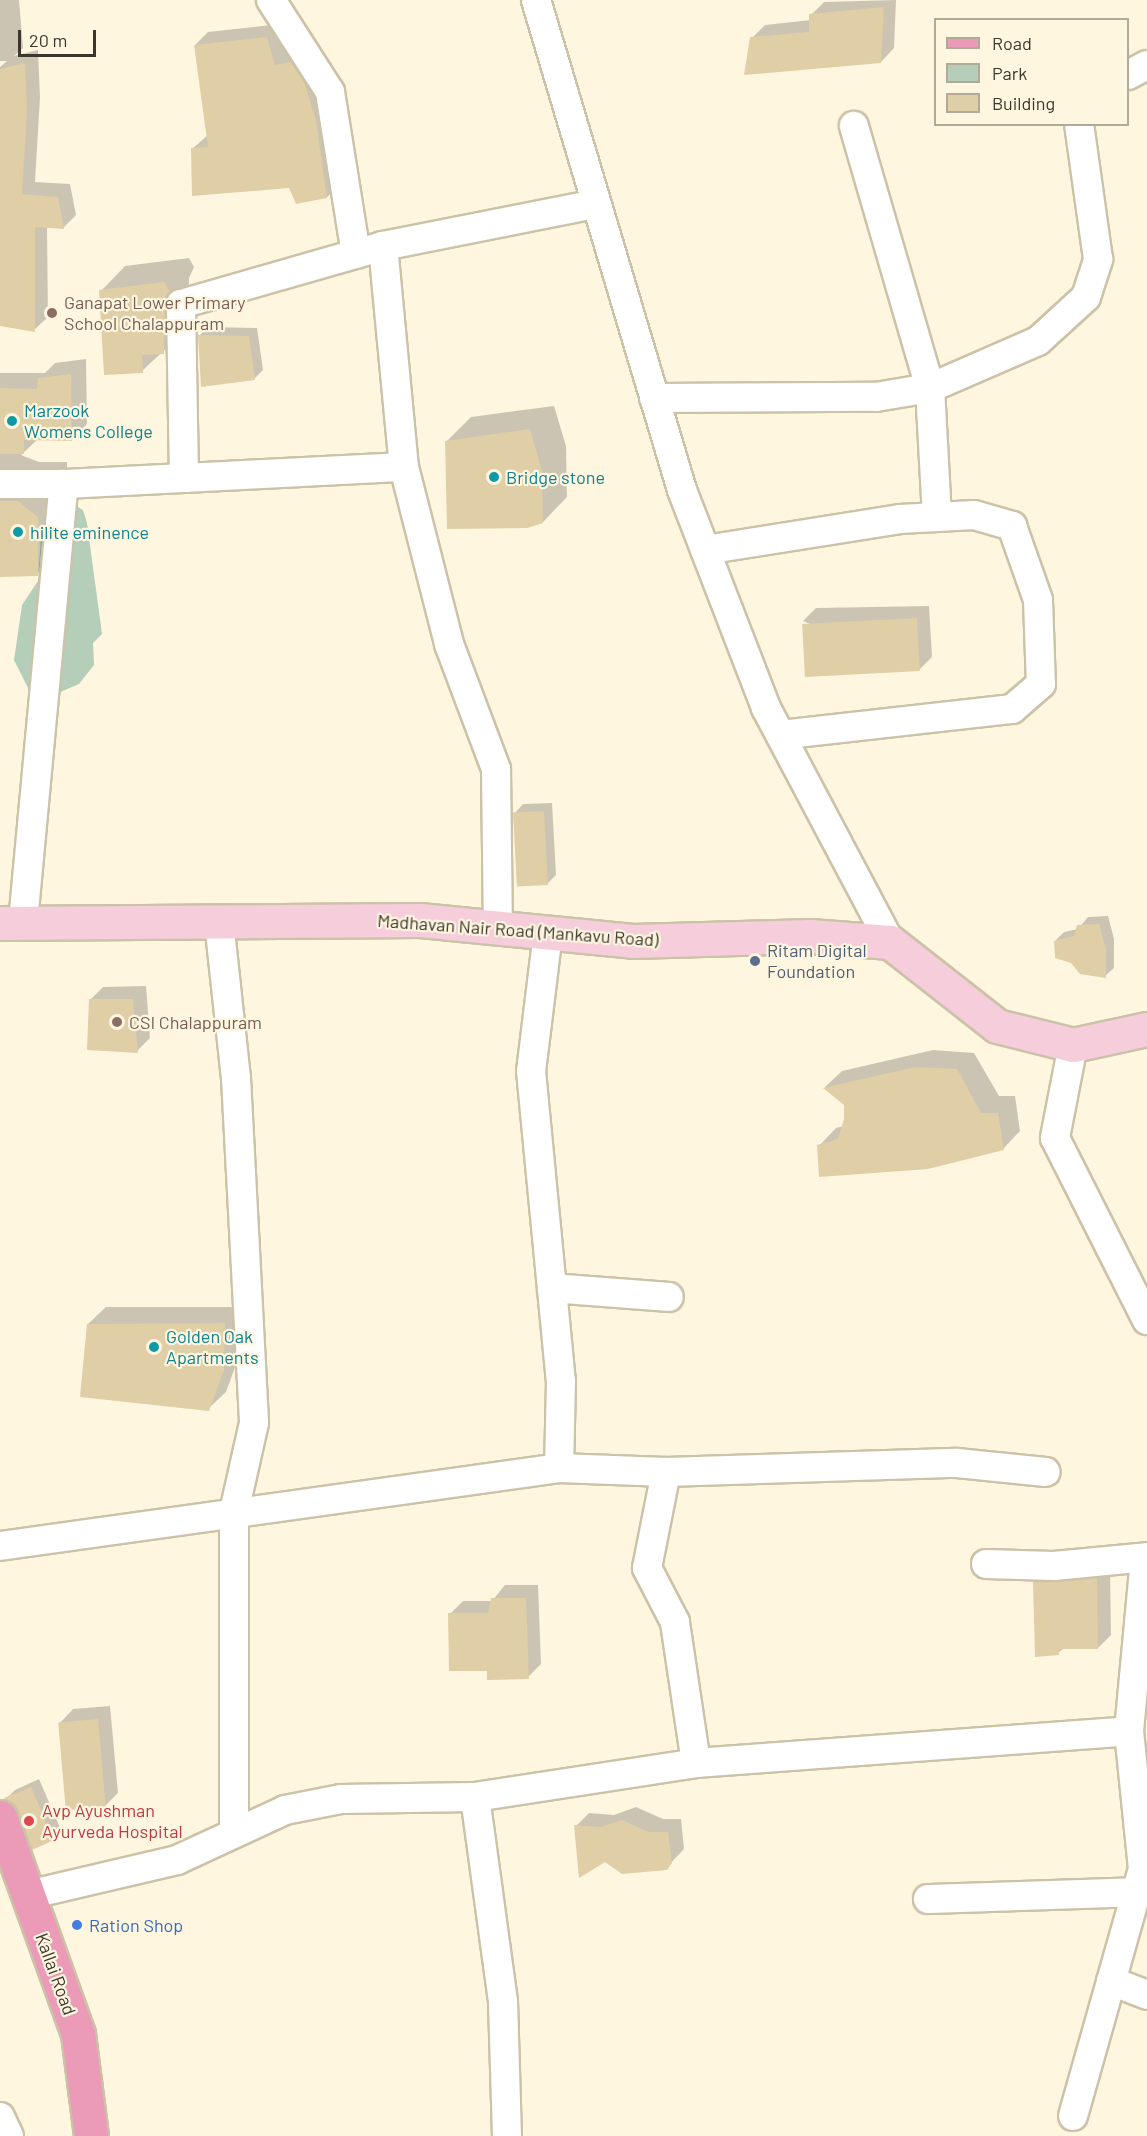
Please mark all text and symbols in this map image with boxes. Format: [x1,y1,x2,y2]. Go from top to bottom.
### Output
scale bar [21,18,99,56]
legend [934,18,1129,126]
text: 20 m [29,29,67,51]
text: Road [992,32,1032,54]
text: Park [992,62,1027,84]
text: Building [992,92,1055,114]
place label: Ganapat Lower Primary School Chalappuram [64,292,246,334]
marker: Ganapat Lower Primary School Chalappuram [45,306,59,320]
place label: Marzook Womens College [24,400,153,442]
marker: Marzook Womens College [5,414,19,428]
place label: Bridge stone [506,466,605,488]
marker: Bridge stone [487,470,501,484]
place label: hilite eminence [30,521,149,543]
marker: hilite eminence [11,525,25,539]
street label: Madhavan Nair Road (Mankavu Road) [377,909,659,951]
place label: Ritam Digital Foundation [767,940,867,982]
marker: Ritam Digital Foundation [748,954,762,968]
place label: CSI Chalappuram [129,1011,262,1033]
marker: CSI Chalappuram [110,1015,124,1029]
place label: Golden Oak Apartments [166,1326,259,1368]
marker: Golden Oak Apartments [147,1340,161,1354]
place label: Avp Ayushman Ayurveda Hospital [42,1800,183,1842]
marker: Avp Ayushman Ayurveda Hospital [20,1812,38,1830]
place label: Ration Shop [89,1914,183,1936]
marker: Ration Shop [70,1918,84,1932]
street label: Kallai Road [31,1930,81,2018]

